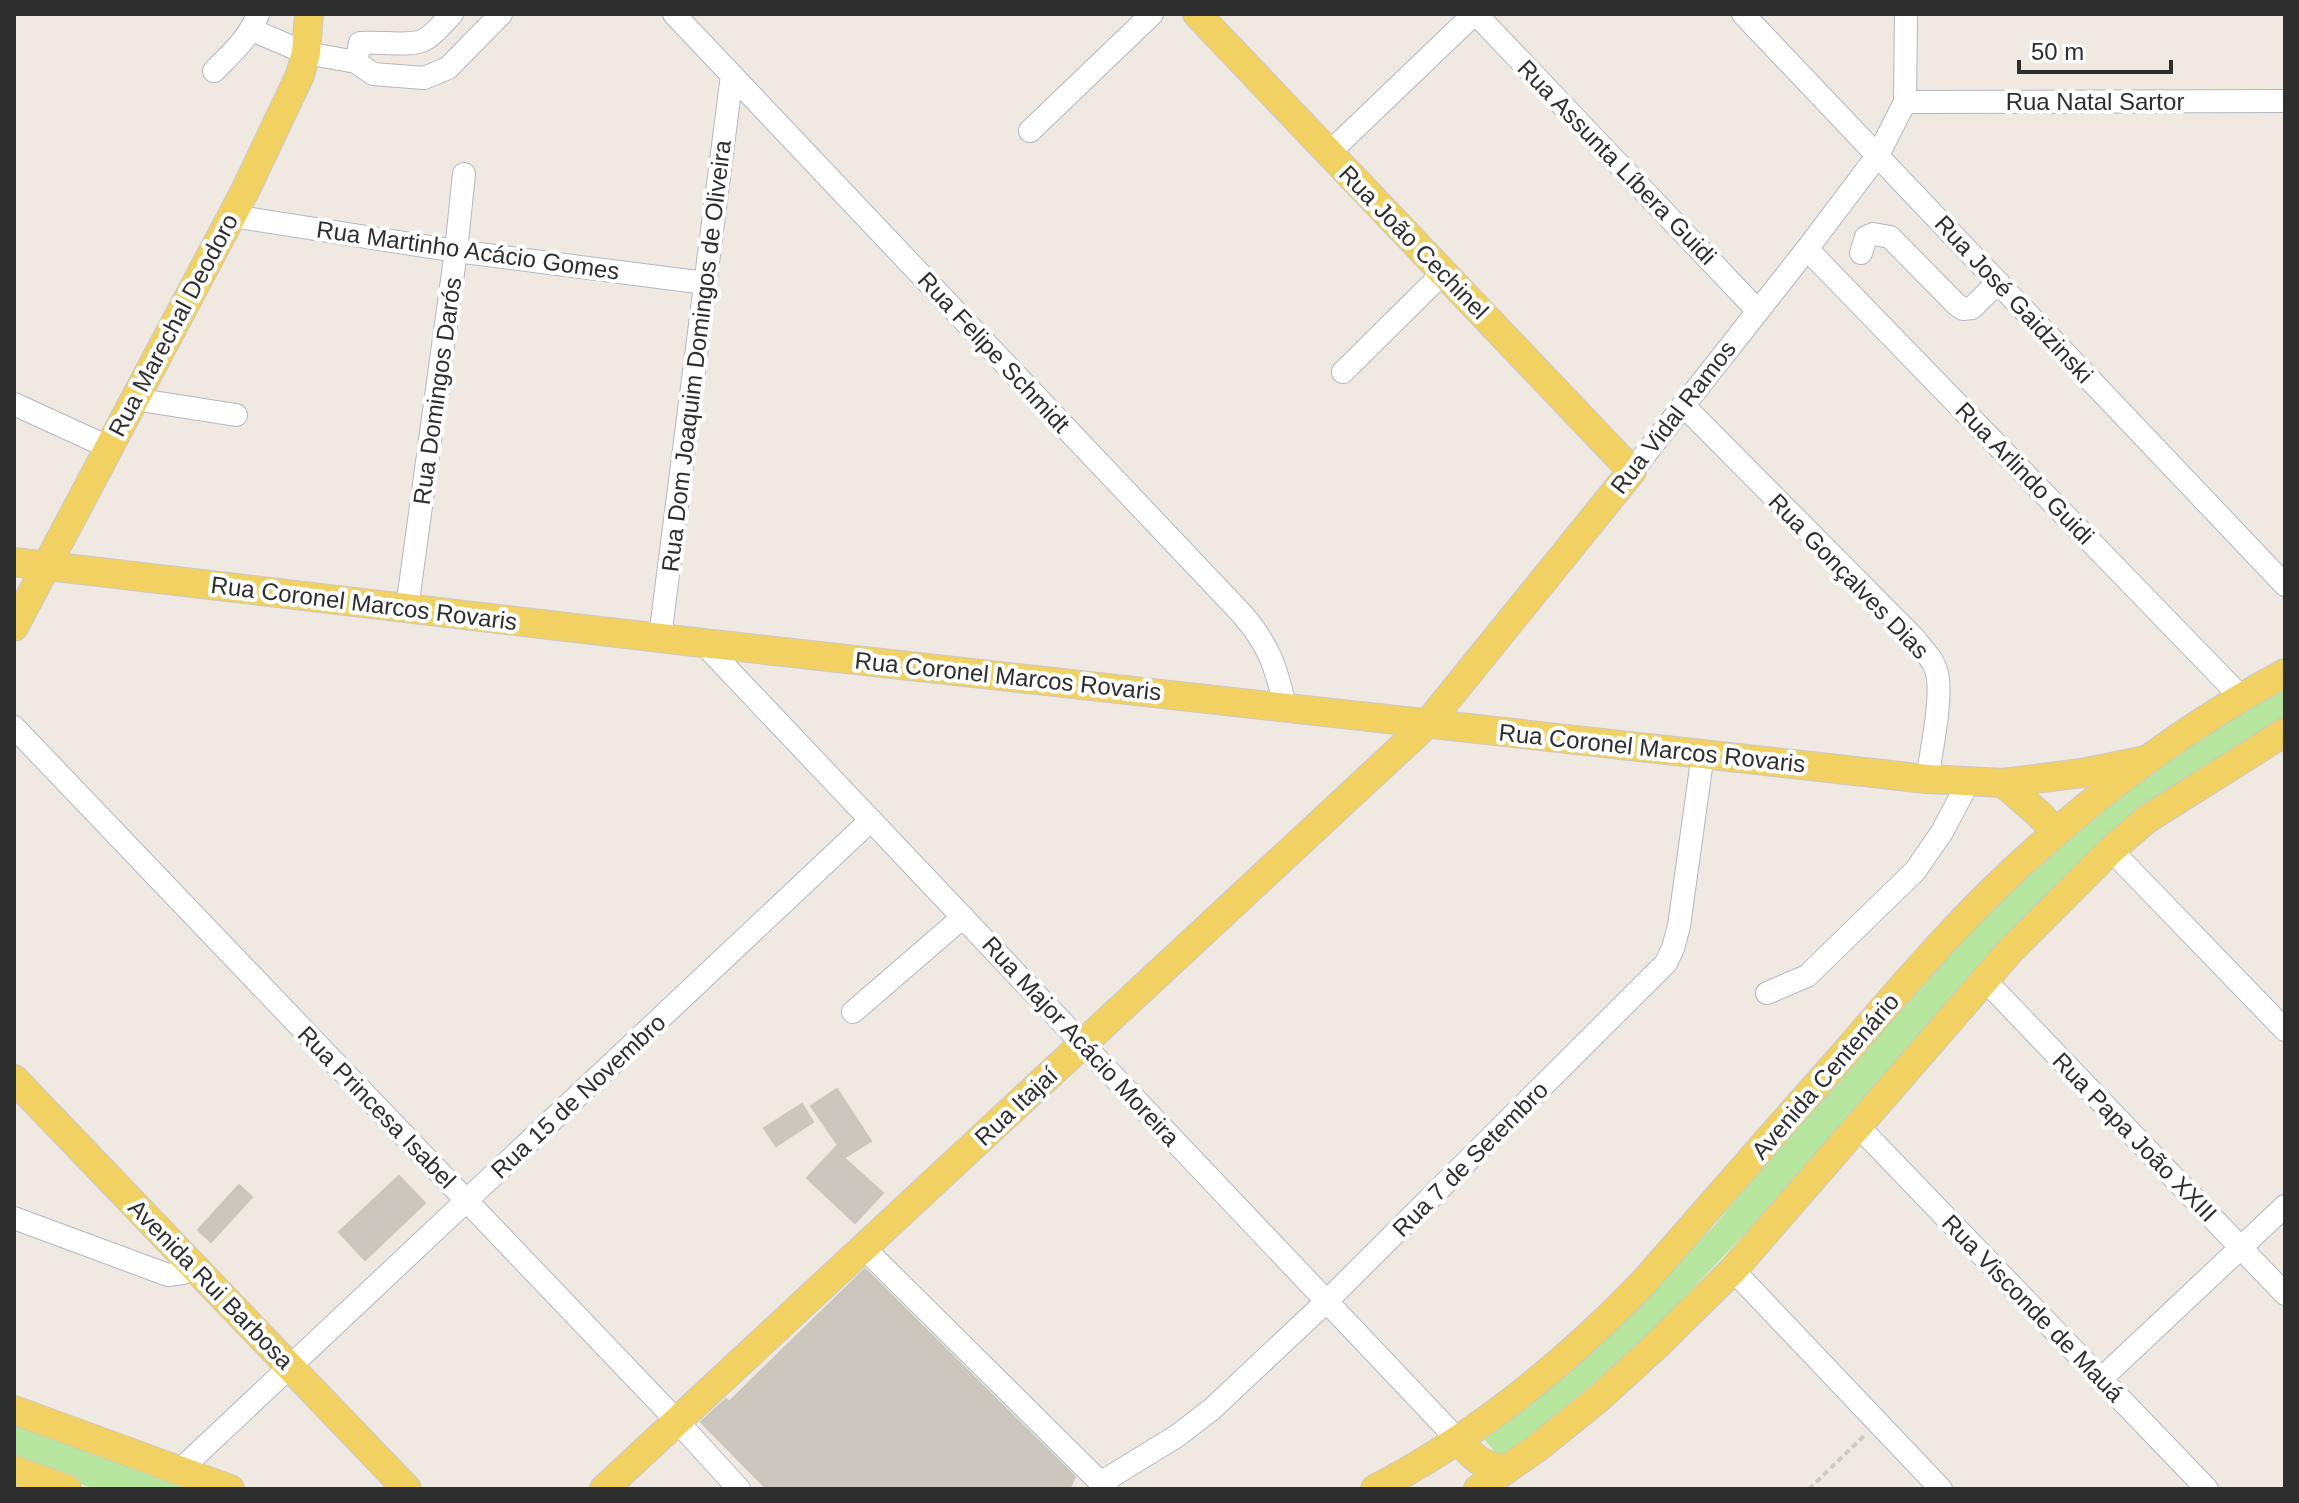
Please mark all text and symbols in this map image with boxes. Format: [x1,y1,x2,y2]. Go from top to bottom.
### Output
scale bar [2019,24,2171,74]
text: 50 m [2031,38,2084,65]
street label: Rua Assunta Líbera Guidi [1512,54,1722,270]
street label: Rua Natal Sartor [2006,88,2184,115]
street label: Rua Dom Joaquim Domingos de Oliveira [656,138,736,573]
street label: Rua João Cechinel [1334,160,1494,324]
street label: Rua Marechal Deodoro [103,209,243,441]
street label: Rua José Gaidzinski [1930,210,2098,388]
street label: Rua Martinho Acácio Gomes [315,215,621,285]
street label: Rua Felipe Schmidt [913,266,1076,438]
street label: Rua Domingos Darós [408,276,466,506]
street label: Rua Vidal Ramos [1605,335,1741,499]
street label: Rua Arlindo Guidi [1950,396,2100,550]
street label: Rua Gonçalves Dias [1763,488,1935,664]
street label: Rua Coronel Marcos Rovaris [209,571,519,635]
street label: Rua Coronel Marcos Rovaris [853,646,1163,706]
street label: Rua Coronel Marcos Rovaris [1497,718,1807,778]
street label: Rua Major Acácio Moreira [977,931,1185,1152]
street label: Avenida Centenário [1746,988,1904,1164]
street label: Rua 15 de Novembro [485,1008,671,1184]
street label: Rua Princesa Isabel [293,1020,461,1194]
street label: Rua Papa João XXIII [2047,1047,2223,1227]
street label: Rua Itajaí [969,1061,1063,1151]
street label: Rua 7 de Setembro [1387,1076,1553,1242]
street label: Avenida Rui Barbosa [123,1194,299,1375]
street label: Rua Visconde de Mauá [1937,1209,2130,1407]

